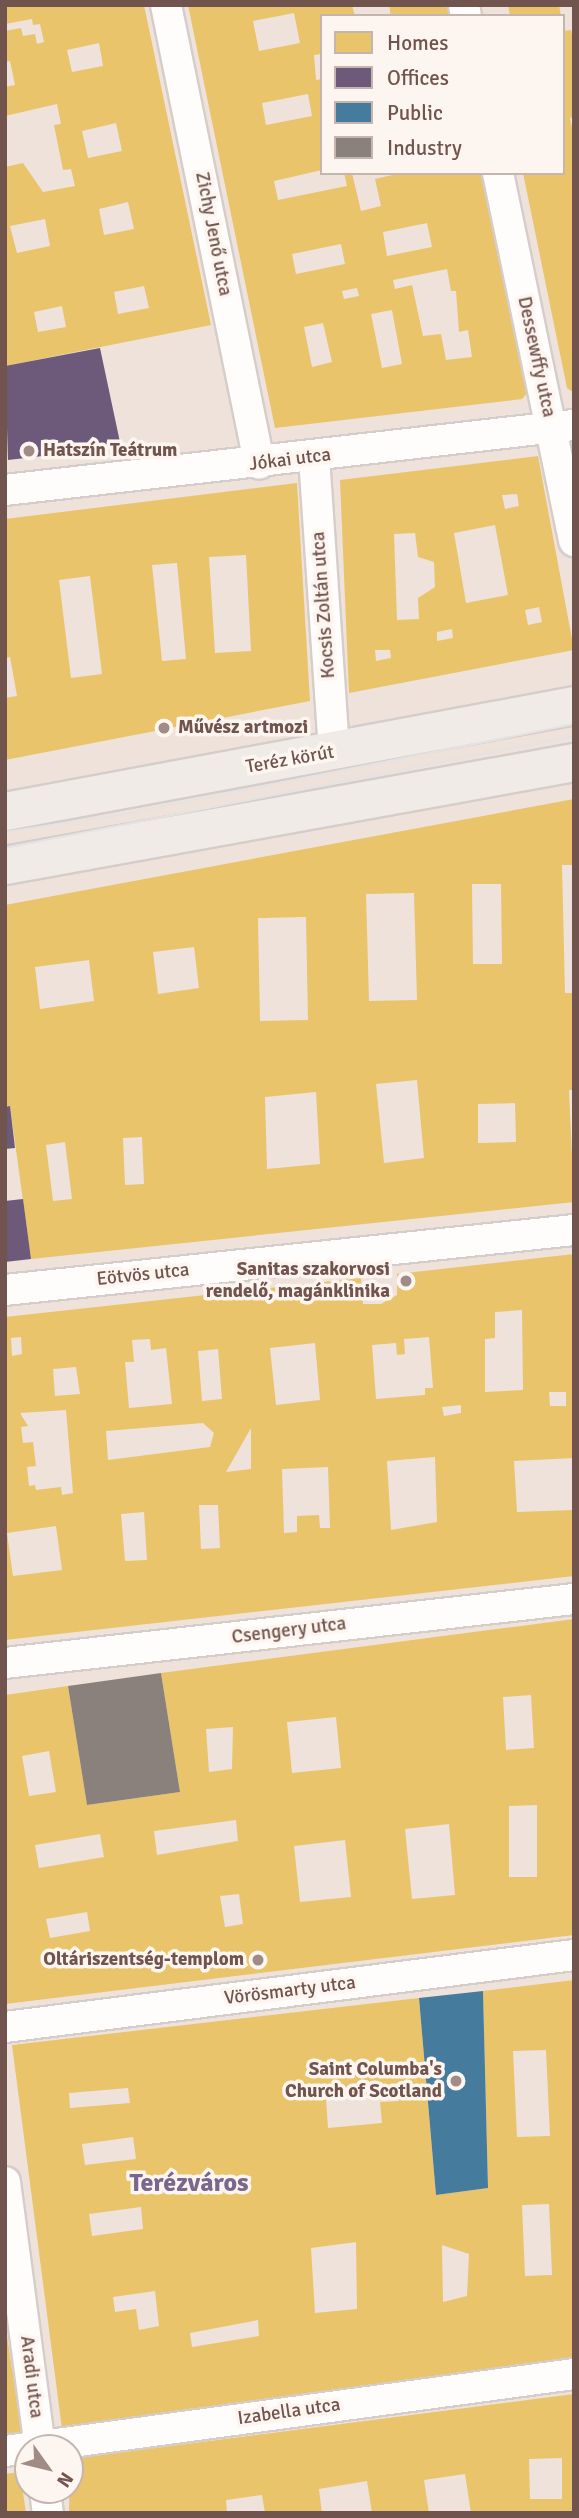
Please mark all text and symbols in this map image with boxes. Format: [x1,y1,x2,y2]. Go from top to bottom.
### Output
legend [320,14,565,175]
text: Homes [387,30,449,56]
text: Offices [387,65,449,91]
text: Public [387,100,443,126]
text: Industry [387,135,462,161]
street label: Zichy Jenő utca [190,170,236,298]
street label: Dessewffy utca [512,294,560,420]
place label: Hatszín Teátrum [43,440,177,462]
marker: Hatszín Teátrum [21,443,37,459]
street label: Jókai utca [248,444,332,476]
street label: Kocsis Zoltán utca [307,531,341,679]
place label: Művész artmozi [178,717,308,739]
marker: Művész artmozi [156,720,172,736]
street label: Teréz körút [244,741,336,779]
street label: Eötvös utca [95,1259,191,1291]
place label: Sanitas szakorvosi rendelő, magánklinika [206,1259,390,1303]
marker: Sanitas szakorvosi rendelő, magánklinika [396,1271,416,1291]
street label: Csengery utca [230,1613,348,1649]
place label: Oltáriszentség-templom [43,1949,244,1971]
marker: Oltáriszentség-templom [250,1952,266,1968]
street label: Vörösmarty utca [223,1972,357,2010]
place label: Saint Columba's Church of Scotland [285,2059,442,2103]
marker: Saint Columba's Church of Scotland [448,2073,464,2089]
district label: Terézváros [129,2168,249,2200]
street label: Aradi utca [15,2335,47,2419]
street label: Izabella utca [236,2394,342,2430]
north arrow [14,2434,84,2504]
text: N [51,2467,78,2492]

